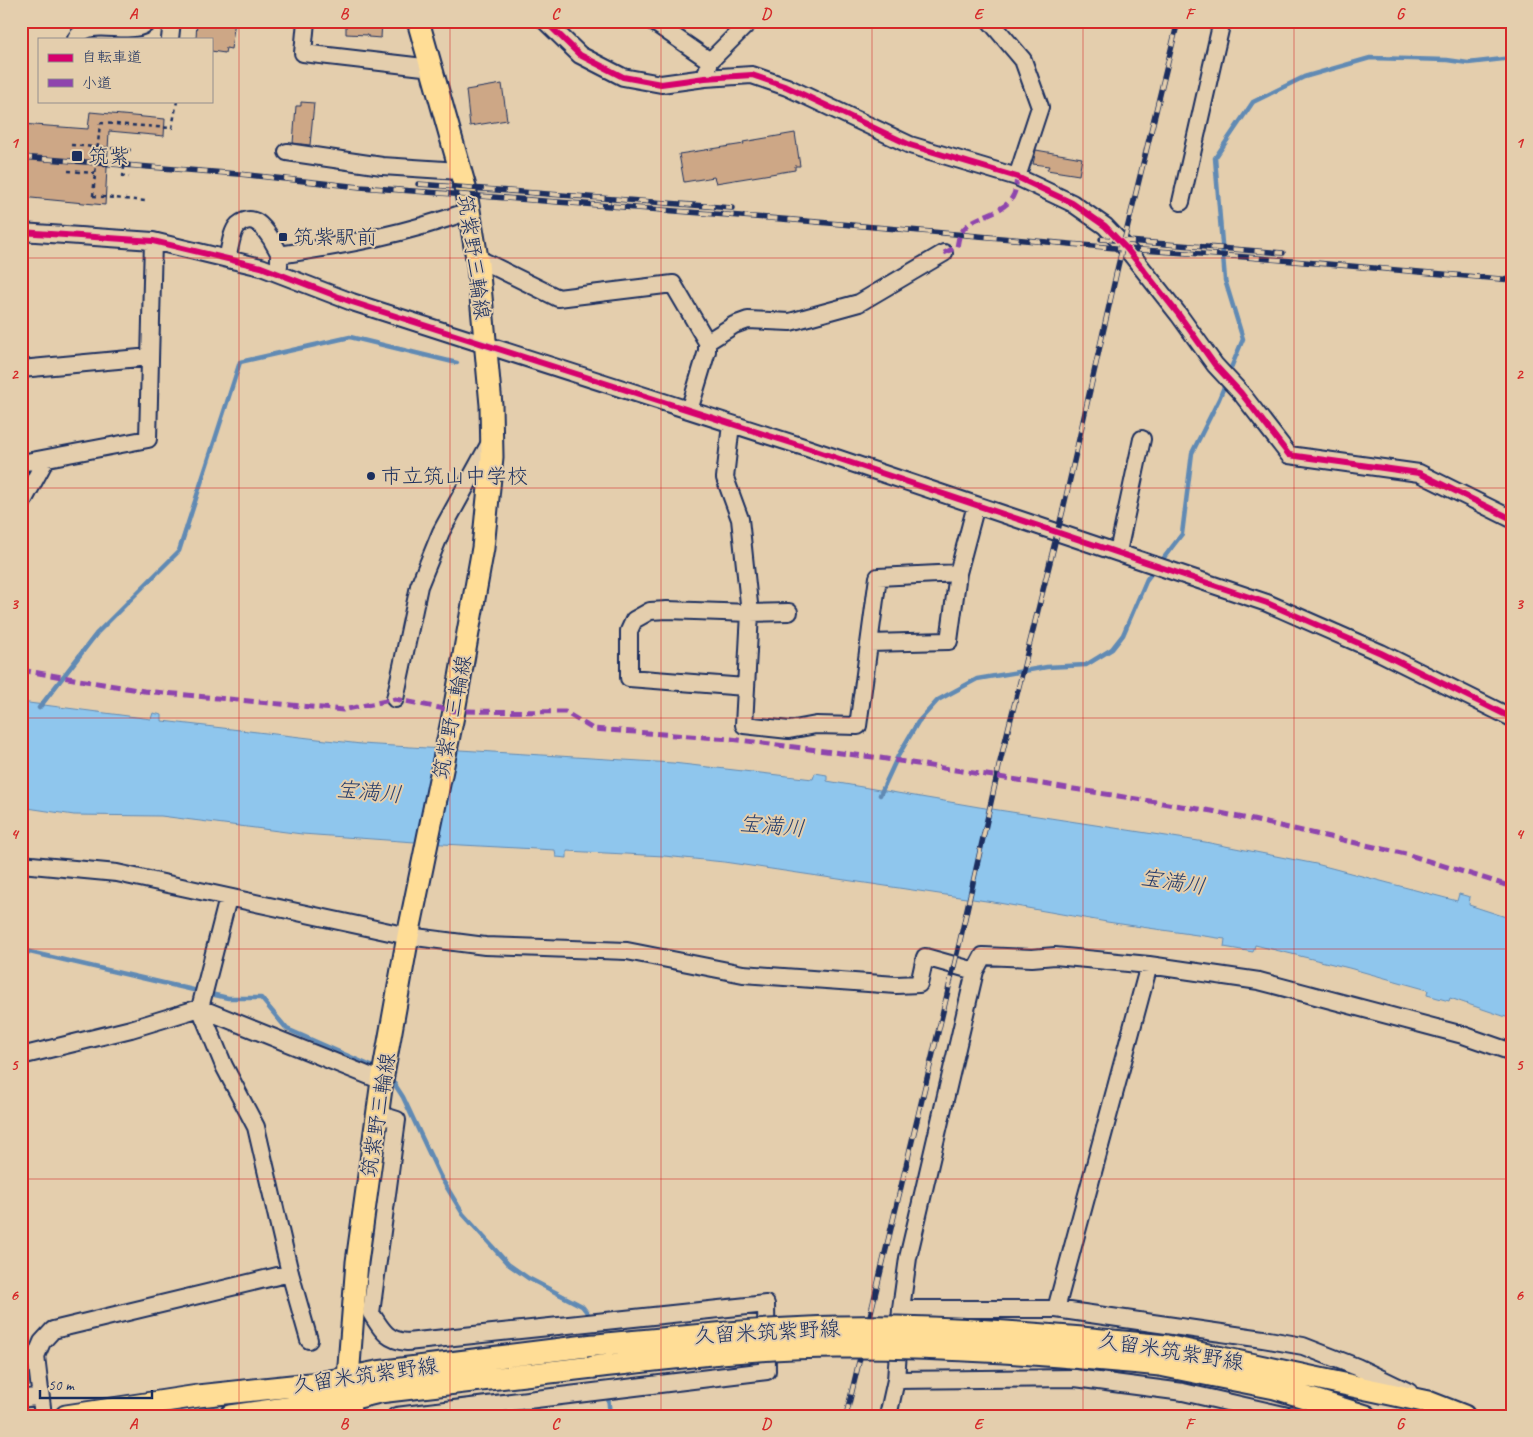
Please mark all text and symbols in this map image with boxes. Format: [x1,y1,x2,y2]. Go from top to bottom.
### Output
text: A [129,4,139,24]
text: B [340,4,350,24]
text: C [551,4,561,24]
text: D [761,4,772,24]
text: E [974,4,985,24]
text: F [1185,4,1196,24]
text: G [1396,4,1406,24]
legend [38,38,212,102]
text: 自転車道 [82,48,142,67]
text: 小道 [82,74,112,93]
text: 1 [10,133,19,153]
text: 1 [1515,133,1524,153]
place label: 筑紫 [88,143,130,169]
marker: 筑紫 [70,149,84,163]
street label: 筑紫野三輪線 [452,193,496,321]
place label: 筑紫駅前 [293,224,377,250]
marker: 筑紫駅前 [277,231,289,243]
text: 2 [10,364,19,384]
text: 2 [1515,364,1524,384]
place label: 市立筑山中学校 [381,463,528,489]
marker: 市立筑山中学校 [365,470,377,482]
text: 3 [10,594,19,614]
text: 3 [1515,594,1524,614]
street label: 筑紫野三輪線 [427,653,477,781]
water label: 宝満川 [335,775,403,809]
water label: 宝満川 [738,809,806,843]
text: 4 [10,824,19,844]
text: 4 [1515,824,1524,844]
water label: 宝満川 [1138,863,1208,901]
street label: 筑紫野三輪線 [355,1051,401,1179]
text: 5 [11,1055,20,1075]
text: 5 [1516,1055,1525,1075]
text: 6 [10,1285,19,1305]
text: 6 [1515,1285,1524,1305]
street label: 久留米筑紫野線 [693,1315,841,1349]
street label: 久留米筑紫野線 [1096,1327,1246,1375]
street label: 久留米筑紫野線 [290,1352,440,1398]
scale bar [40,1367,152,1399]
text: 50 m [48,1376,75,1395]
text: A [129,1414,139,1434]
text: B [340,1414,350,1434]
text: C [551,1414,561,1434]
text: D [761,1414,772,1434]
text: E [974,1414,985,1434]
text: F [1185,1414,1196,1434]
text: G [1396,1414,1406,1434]

